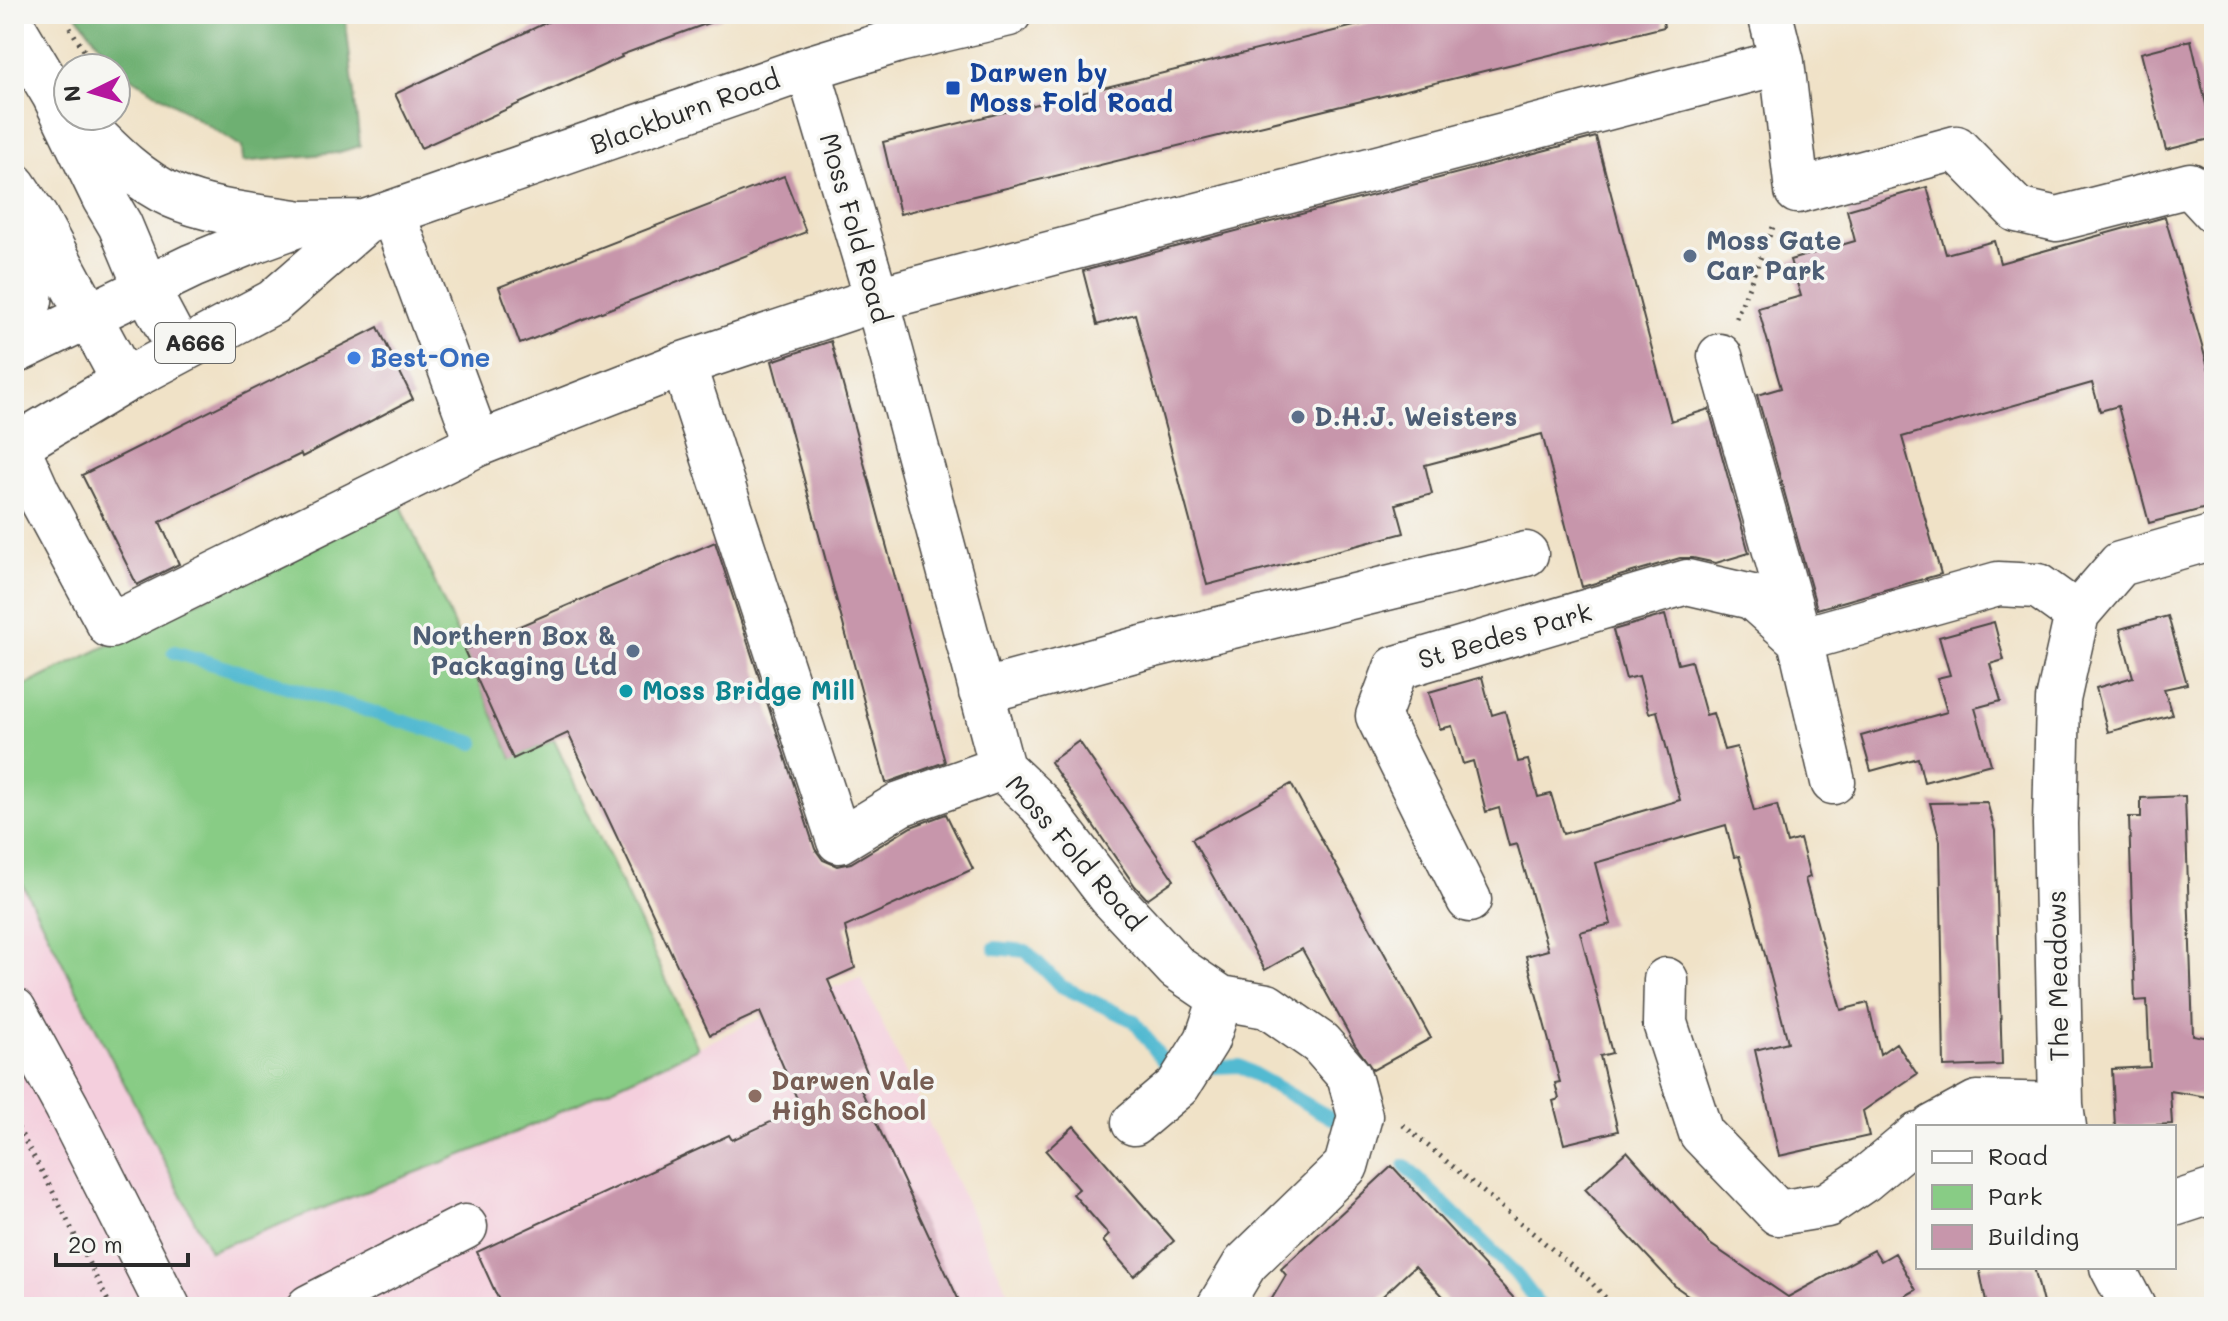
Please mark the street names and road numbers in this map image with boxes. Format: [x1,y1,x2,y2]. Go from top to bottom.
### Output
street label: Blackburn Road [585,61,784,161]
street label: Moss Fold Road [813,129,899,327]
road number: A666 [155,323,235,363]
street label: St Bedes Park [1414,594,1596,676]
street label: Moss Fold Road [999,767,1153,937]
street label: The Meadows [2039,890,2075,1062]

